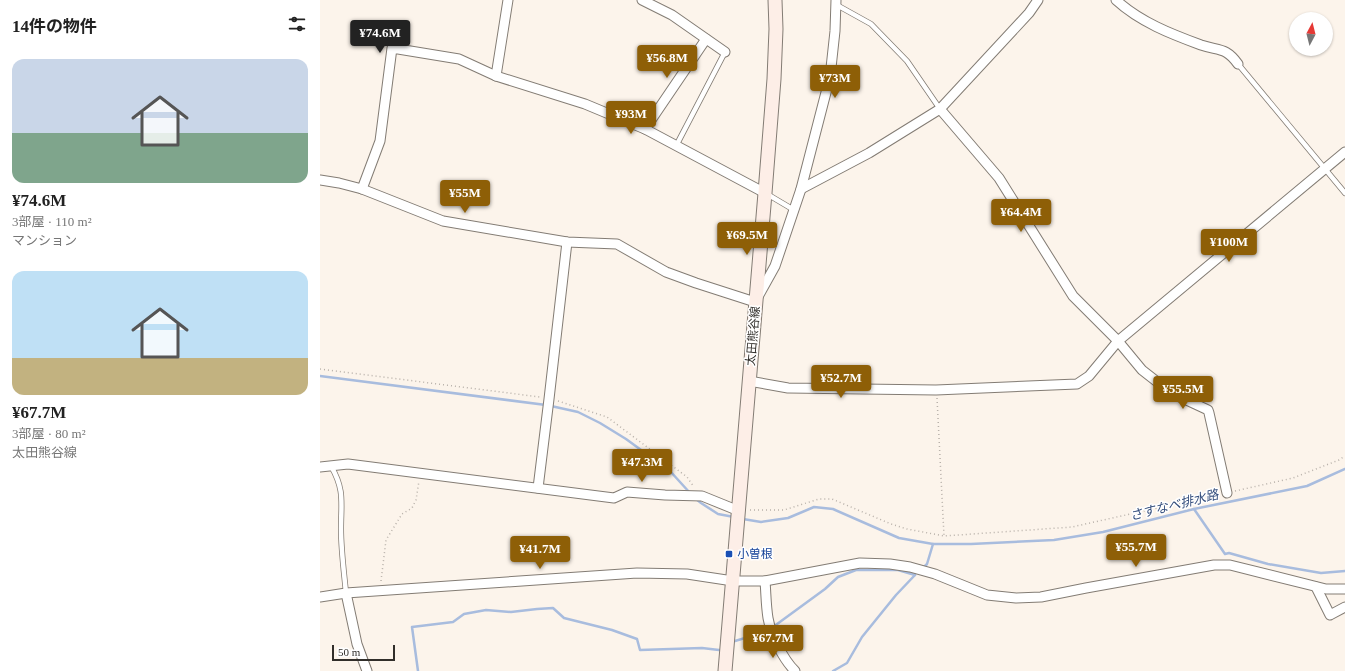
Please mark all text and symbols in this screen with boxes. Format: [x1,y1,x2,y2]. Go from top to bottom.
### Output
north arrow [1289,12,1333,56]
map controls [1289,12,1333,56]
icon: filters [286,13,308,35]
text: 14件の物件 [12,17,97,36]
pin: ¥74.6M [347,20,413,54]
text: ¥74.6M [359,25,401,40]
pin: ¥56.8M [634,45,700,79]
text: ¥56.8M [646,50,688,65]
pin: ¥73M [811,65,859,99]
text: ¥73M [819,70,851,85]
icon: home [124,85,196,157]
pin: ¥93M [607,101,655,135]
text: ¥93M [615,106,647,121]
pin: ¥55M [441,180,489,214]
text: ¥55M [449,185,481,200]
text: ¥74.6M [12,191,66,210]
pin: ¥64.4M [988,199,1054,233]
text: ¥64.4M [1000,204,1042,219]
text: 3部屋 · 110 m² [12,214,92,229]
pin: ¥69.5M [714,222,780,256]
text: ¥69.5M [726,227,768,242]
pin: ¥100M [1201,229,1257,263]
text: マンション [12,233,77,248]
text: ¥100M [1210,234,1248,249]
icon: home [124,297,196,369]
street label: 太田熊谷線 [743,305,763,367]
pin: ¥52.7M [808,365,874,399]
text: ¥52.7M [820,370,862,385]
pin: ¥55.5M [1150,376,1216,410]
text: ¥55.5M [1162,381,1204,396]
text: ¥67.7M [12,403,66,422]
text: 3部屋 · 80 m² [12,426,86,441]
text: 太田熊谷線 [12,445,77,460]
pin: ¥47.3M [609,449,675,483]
text: ¥47.3M [621,454,663,469]
water label: さすなべ排水路 [1128,486,1221,523]
pin: ¥55.7M [1103,534,1169,568]
pin: ¥41.7M [507,536,573,570]
text: ¥55.7M [1115,539,1157,554]
text: ¥41.7M [519,541,561,556]
place label: 小曽根 [737,547,773,561]
marker: 小曽根 [724,549,734,559]
pin: ¥67.7M [740,625,806,659]
text: ¥67.7M [752,630,794,645]
scale bar [332,643,395,662]
text: 50 m [338,646,360,658]

